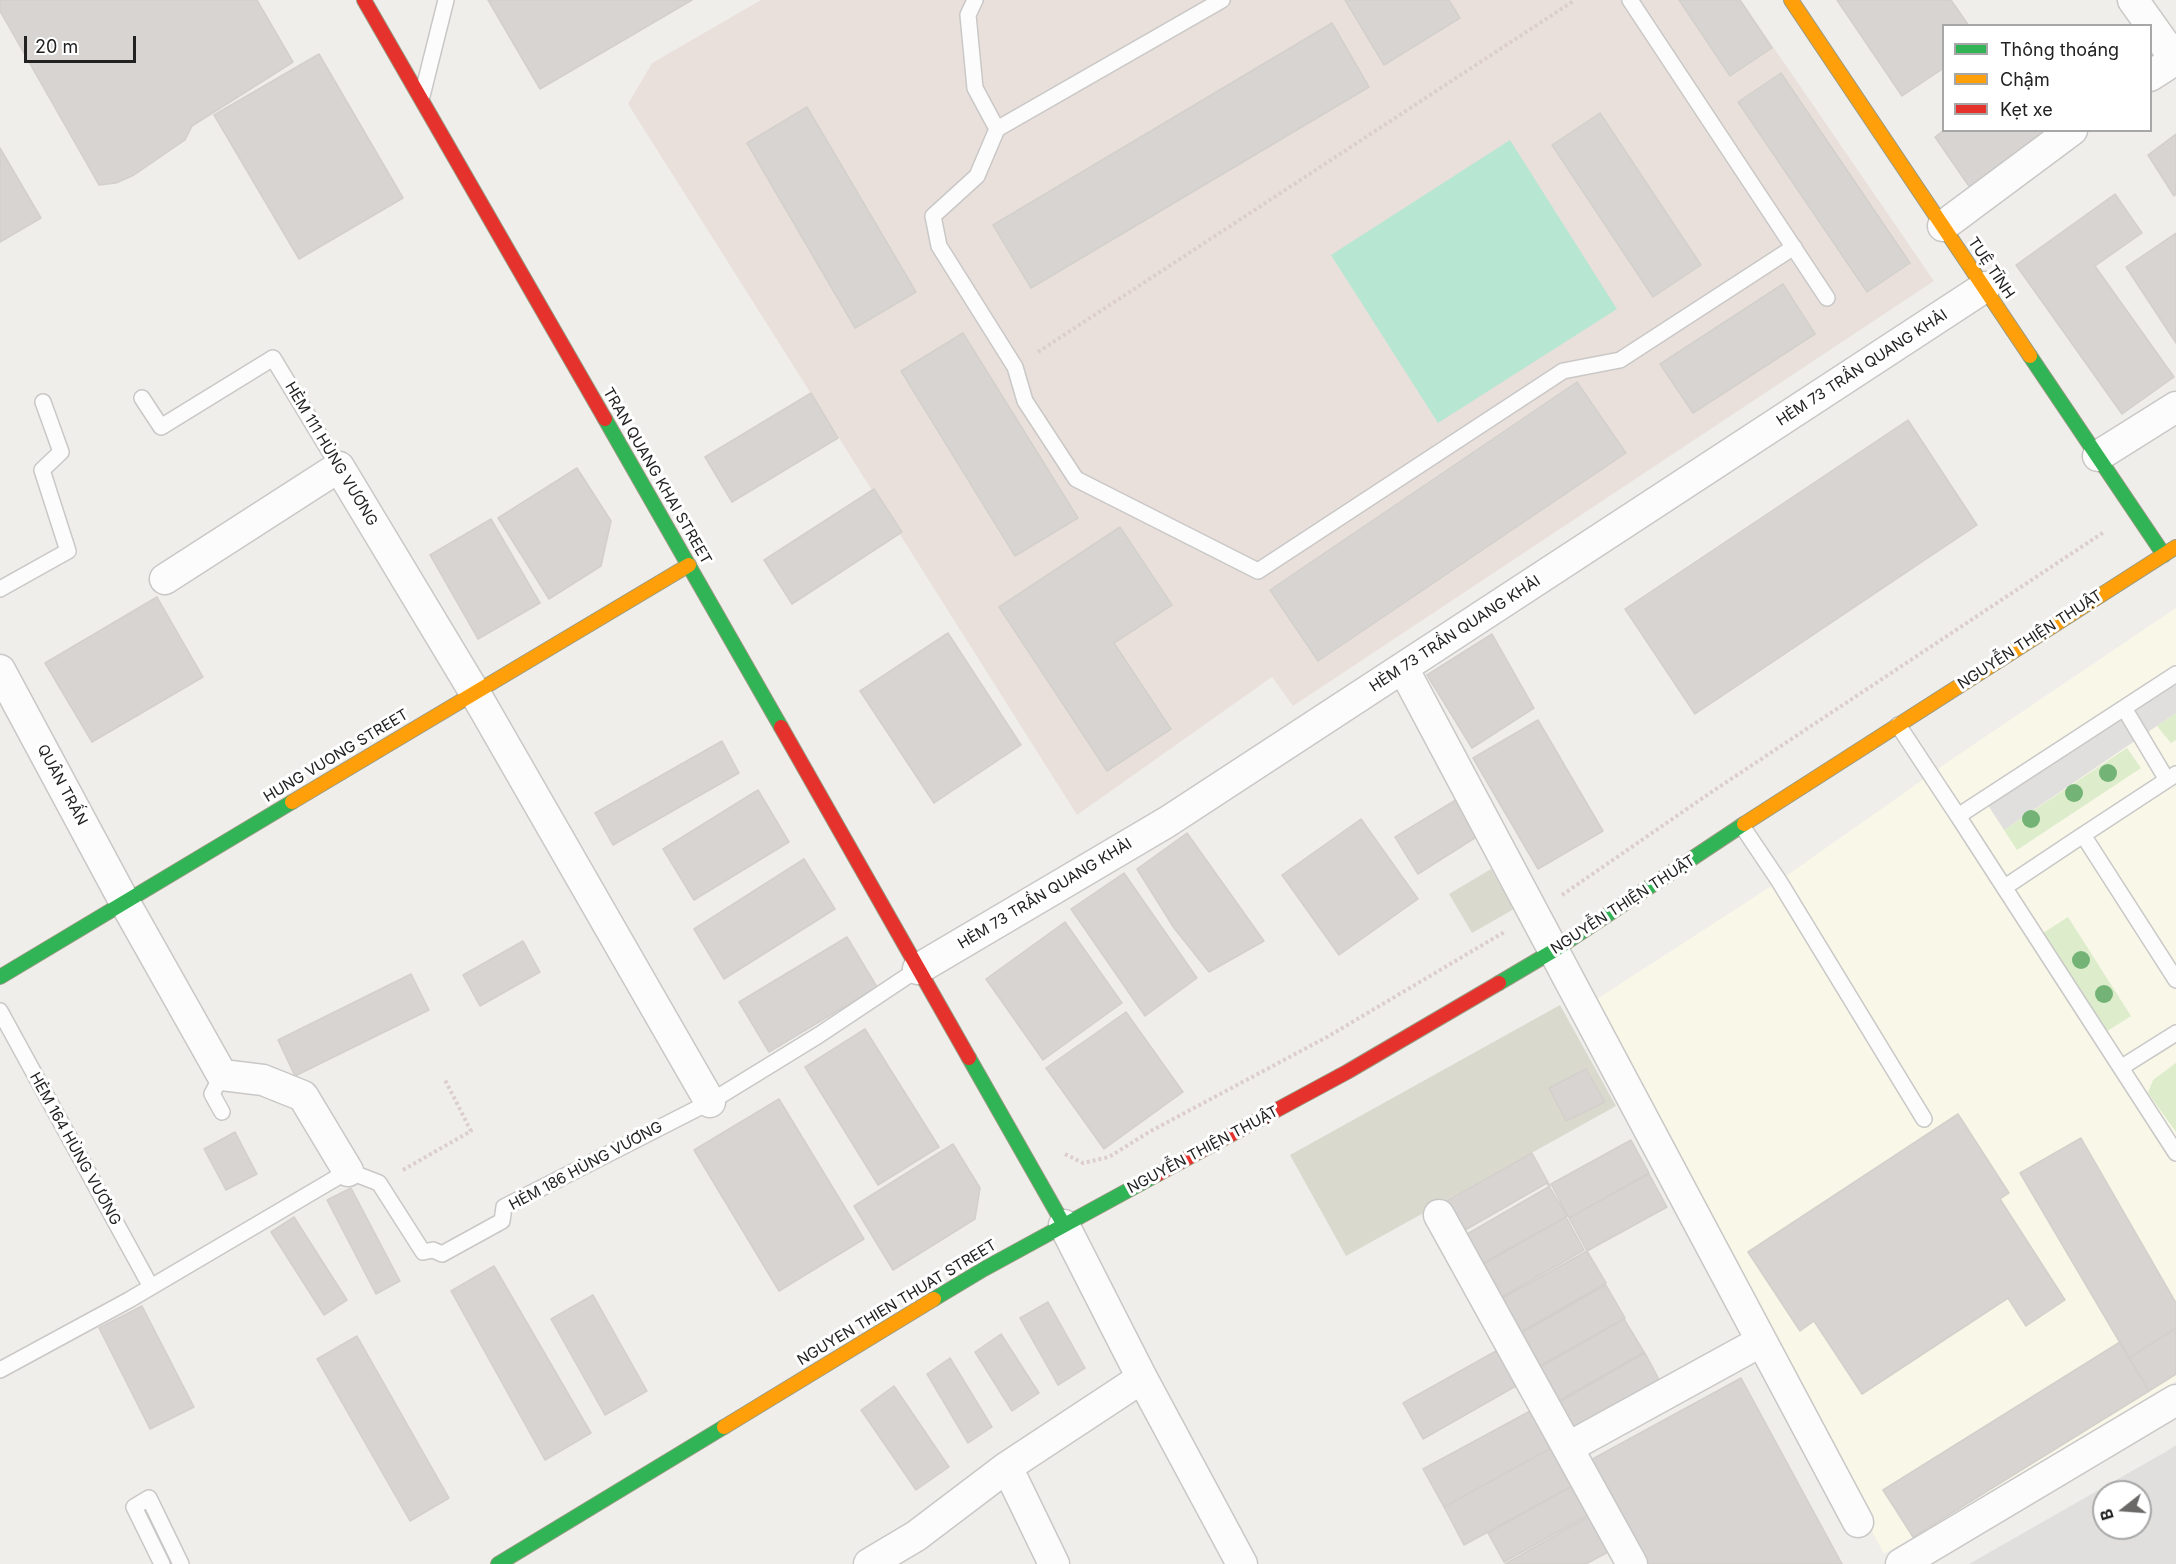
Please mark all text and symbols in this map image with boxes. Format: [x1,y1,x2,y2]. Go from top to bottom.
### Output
scale bar [27,24,140,62]
legend [1942,24,2152,132]
text: 20 m [35,36,78,57]
text: Thông thoáng [2000,39,2119,60]
text: Chậm [2000,69,2050,90]
text: Kẹt xe [2000,99,2053,120]
street label: TUỆ TĨNH [1964,234,2018,302]
street label: HẺM 73 TRẦN QUANG KHẢI [1773,306,1951,430]
street label: HẺM 111 HÙNG VƯƠNG [281,379,381,529]
street label: TRAN QUANG KHAI STREET [599,384,715,568]
street label: HẺM 73 TRẦN QUANG KHẢI [1366,572,1544,696]
street label: NGUYỄN THIỆN THUẬT [1955,587,2105,693]
street label: HUNG VUONG STREET [260,706,412,806]
street label: QUÂN TRẤN [33,741,91,829]
street label: HẺM 73 TRẦN QUANG KHẢI [955,835,1135,953]
street label: NGUYỄN THIỆN THUẬT [1548,852,1698,958]
street label: HẺM 164 HÙNG VƯƠNG [26,1070,124,1228]
street label: NGUYỄN THIỆN THUẬT [1125,1103,1281,1197]
street label: HẺM 186 HÙNG VƯƠNG [506,1118,666,1214]
street label: NGUYEN THIEN THUAT STREET [794,1236,1000,1370]
north arrow [2092,1480,2152,1540]
text: B [2096,1507,2118,1523]

